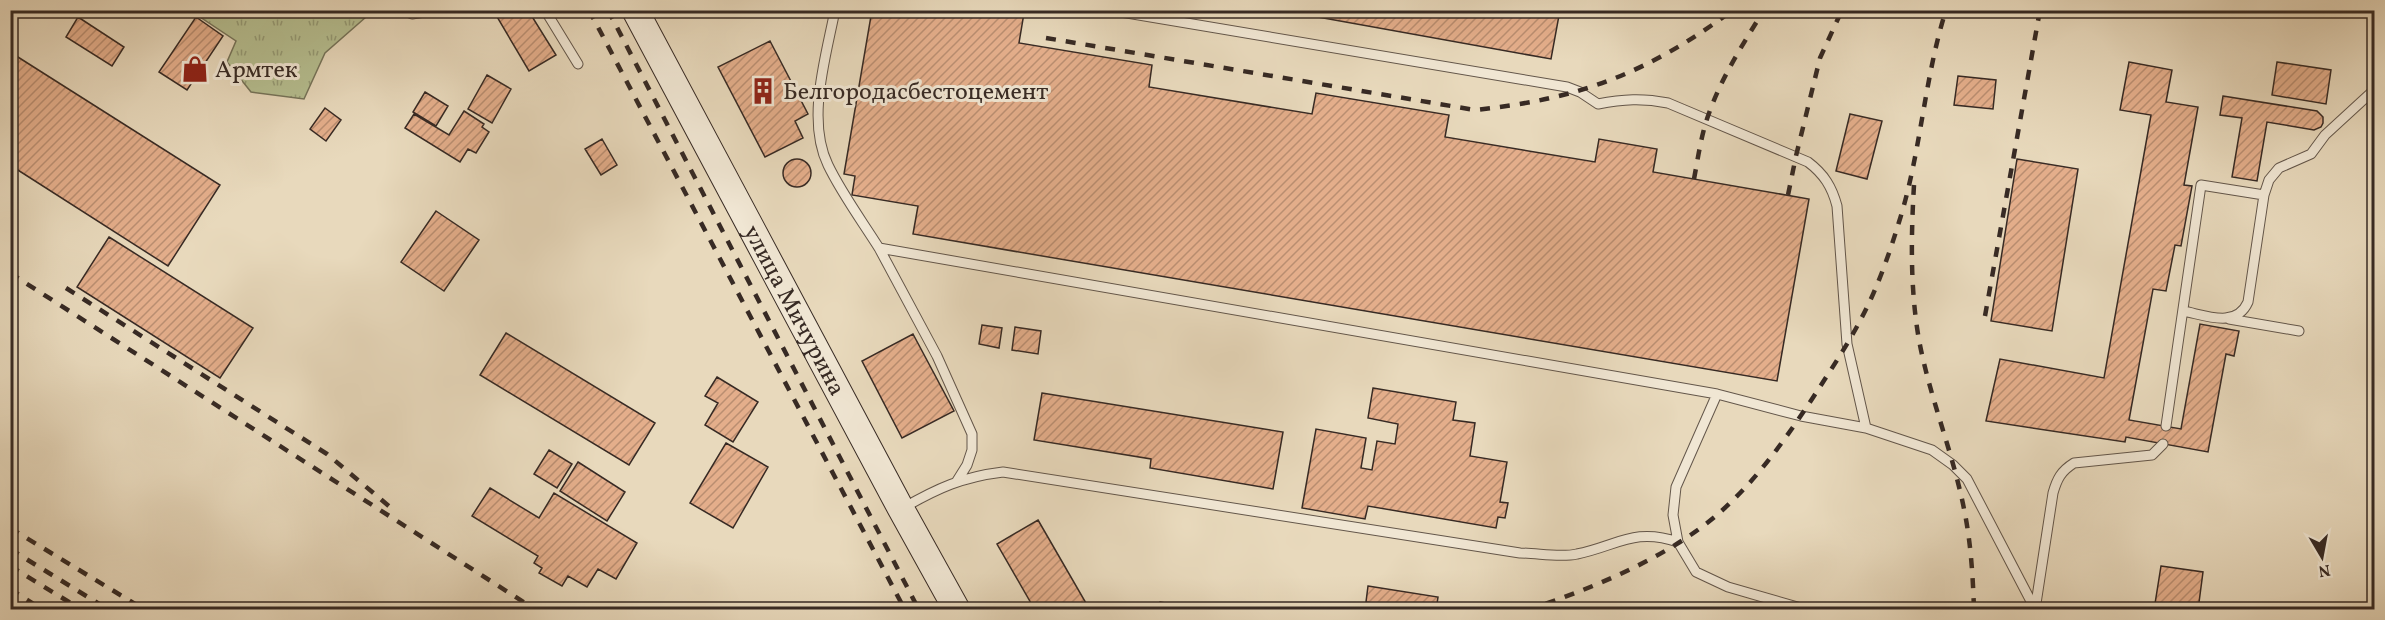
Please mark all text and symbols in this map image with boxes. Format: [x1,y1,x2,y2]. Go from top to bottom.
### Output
shop icon: Армтек [180,54,210,84]
place label: Армтек [215,54,298,88]
building icon: Белгородасбестоцемент [748,76,778,106]
place label: Белгородасбестоцемент [783,76,1048,110]
street label: улица Мичурина [734,219,853,402]
north arrow [2292,527,2352,587]
text: N [2316,558,2332,582]

